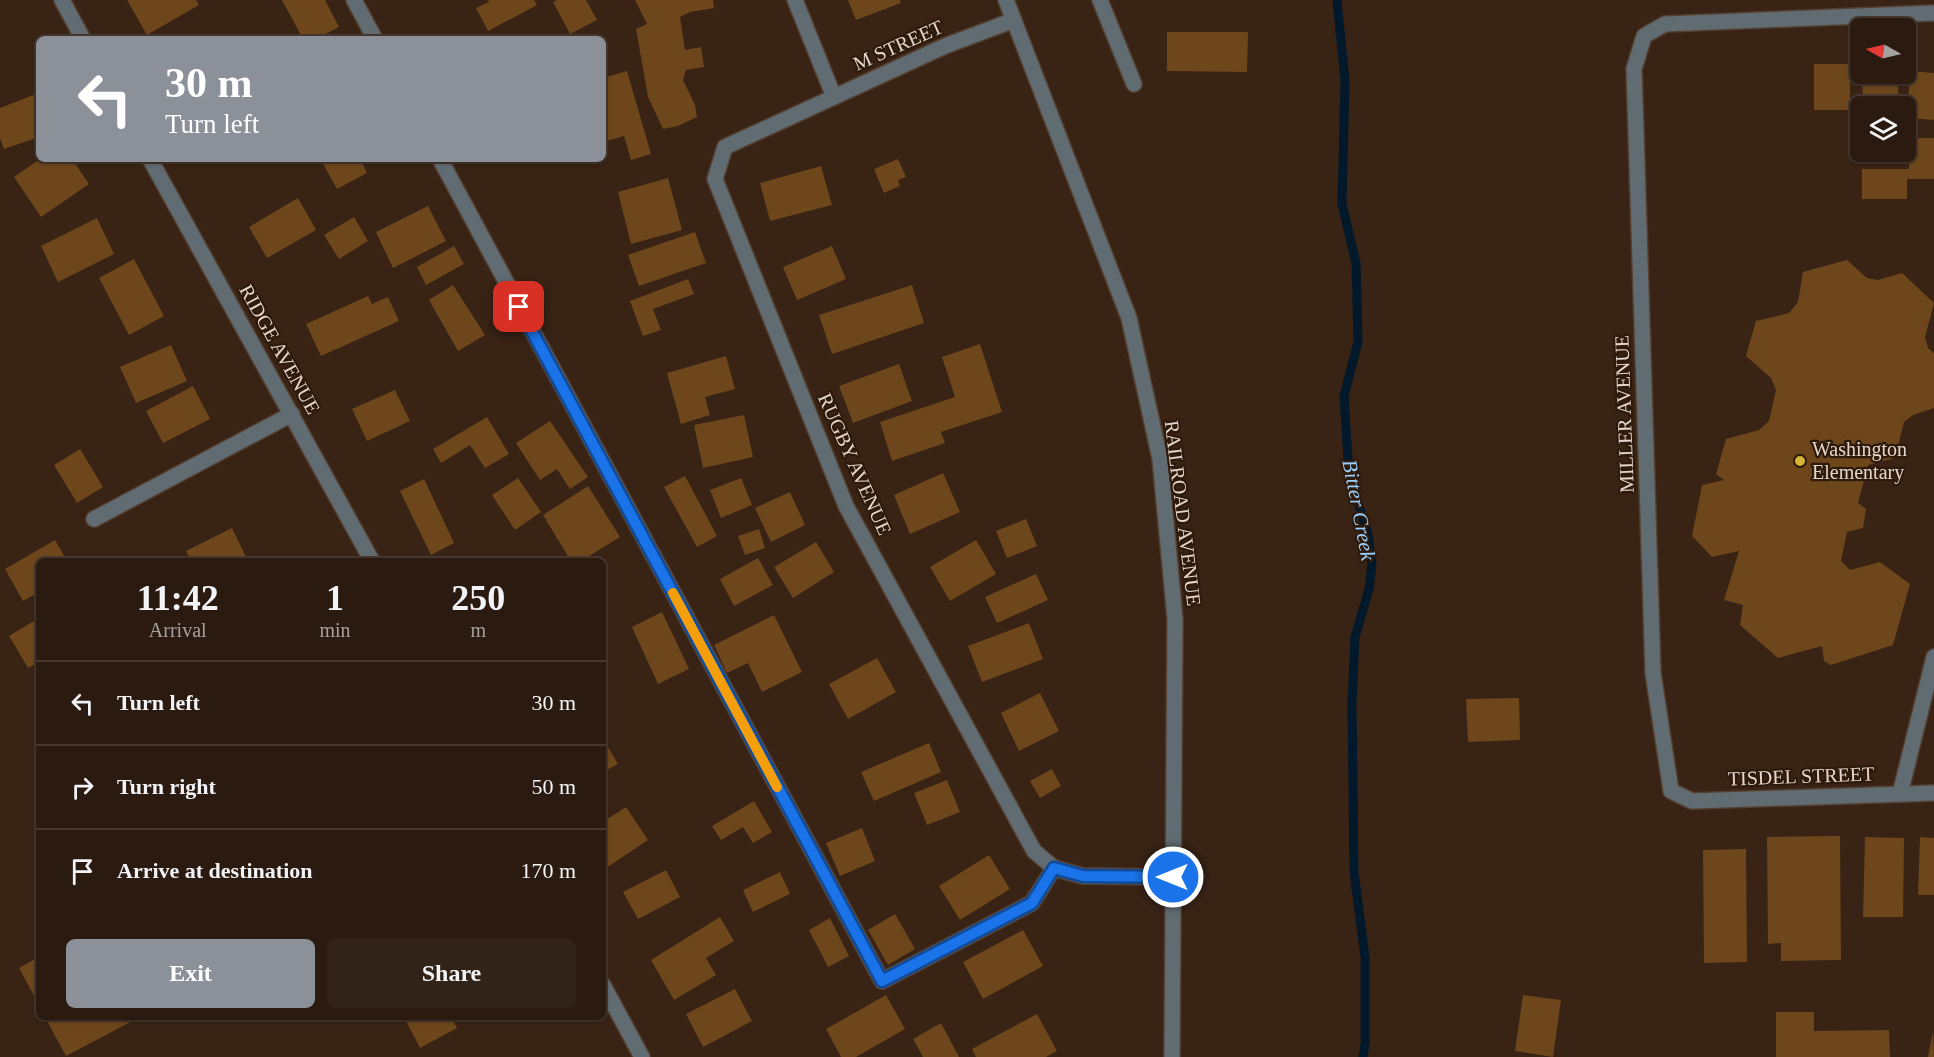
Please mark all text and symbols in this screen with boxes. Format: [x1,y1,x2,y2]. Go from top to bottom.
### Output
street label: M STREET [850,15,946,75]
north arrow [1850,18,1916,84]
map controls [1850,18,1916,162]
icon: left [66,60,144,138]
text: 30 m [165,60,253,106]
button: layers [1850,96,1916,162]
text: Turn left [165,109,259,139]
street label: RIDGE AVENUE [235,280,325,418]
pin [493,281,544,332]
icon: arrive [502,290,535,323]
street label: MILLER AVENUE [1610,335,1638,493]
street label: RUGBY AVENUE [814,390,896,538]
street label: RAILROAD AVENUE [1161,419,1205,607]
place label: Washington Elementary [1812,438,1907,484]
marker: Washington Elementary [1793,454,1807,468]
water label: Bitter Creek [1337,457,1381,563]
text: 11:42 [137,578,219,618]
text: 1 [326,578,344,618]
text: 250 [451,578,505,618]
text: Arrival [149,619,207,641]
text: min [319,619,351,641]
text: m [470,619,486,641]
icon: left [66,687,99,720]
text: Turn left [117,690,200,715]
text: 30 m [531,690,576,715]
street label: TISDEL STREET [1727,762,1875,790]
icon: right [66,771,99,804]
text: Turn right [117,774,216,799]
text: 50 m [531,774,576,799]
position arrow [1141,845,1205,909]
icon: arrive [66,855,99,888]
text: Arrive at destination [117,858,313,883]
text: 170 m [520,858,576,883]
button: Exit [66,939,315,1008]
button: Share [327,939,576,1008]

